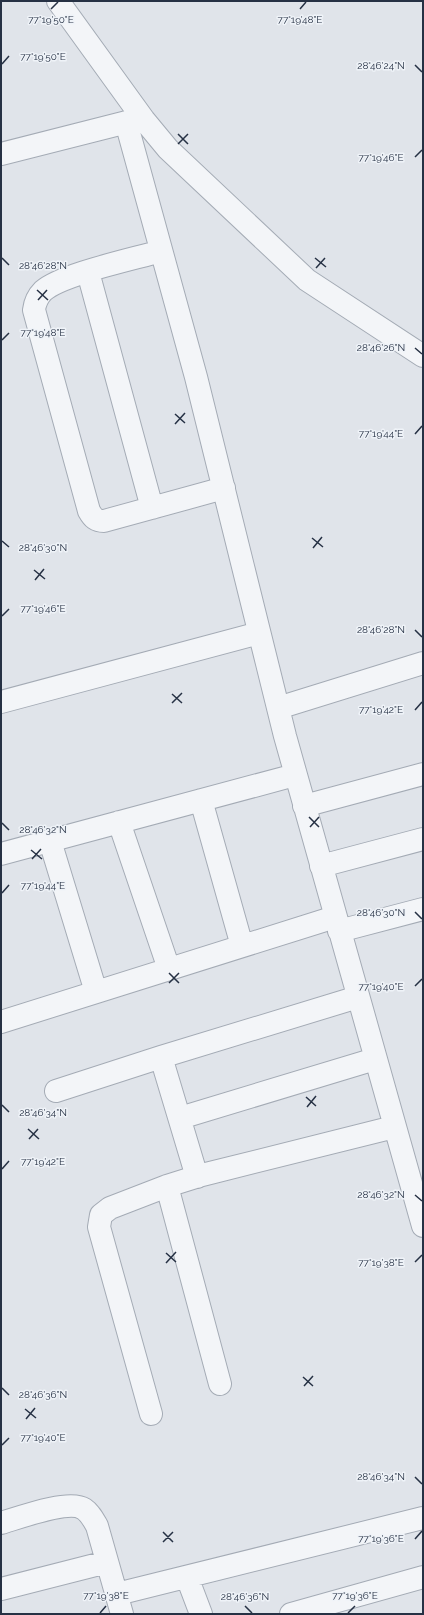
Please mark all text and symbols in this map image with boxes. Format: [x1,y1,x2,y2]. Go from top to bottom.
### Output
text: 77°19'50"E [28,14,74,25]
text: 77°19'48"E [278,14,322,25]
text: 77°19'50"E [20,51,66,62]
text: 28°46'24"N [357,60,405,71]
text: 77°19'46"E [359,152,404,163]
text: 28°46'28"N [19,260,67,271]
text: 77°19'48"E [21,327,65,338]
text: 28°46'26"N [357,342,405,353]
text: 77°19'44"E [359,428,403,439]
text: 28°46'30"N [19,542,67,553]
text: 77°19'46"E [21,603,66,614]
text: 28°46'28"N [357,624,405,635]
text: 77°19'42"E [359,704,403,715]
text: 28°46'32"N [19,824,67,835]
text: 77°19'44"E [21,880,65,891]
text: 28°46'30"N [357,907,405,918]
text: 77°19'40"E [358,981,404,992]
text: 28°46'34"N [19,1107,67,1118]
text: 77°19'42"E [21,1156,65,1167]
text: 28°46'32"N [357,1189,405,1200]
text: 77°19'38"E [358,1257,404,1268]
text: 28°46'36"N [19,1389,67,1400]
text: 77°19'40"E [20,1432,66,1443]
text: 28°46'34"N [357,1471,405,1482]
text: 77°19'36"E [358,1533,404,1544]
text: 77°19'38"E [83,1590,129,1601]
text: 77°19'36"E [332,1590,378,1601]
text: 28°46'36"N [221,1591,269,1602]

